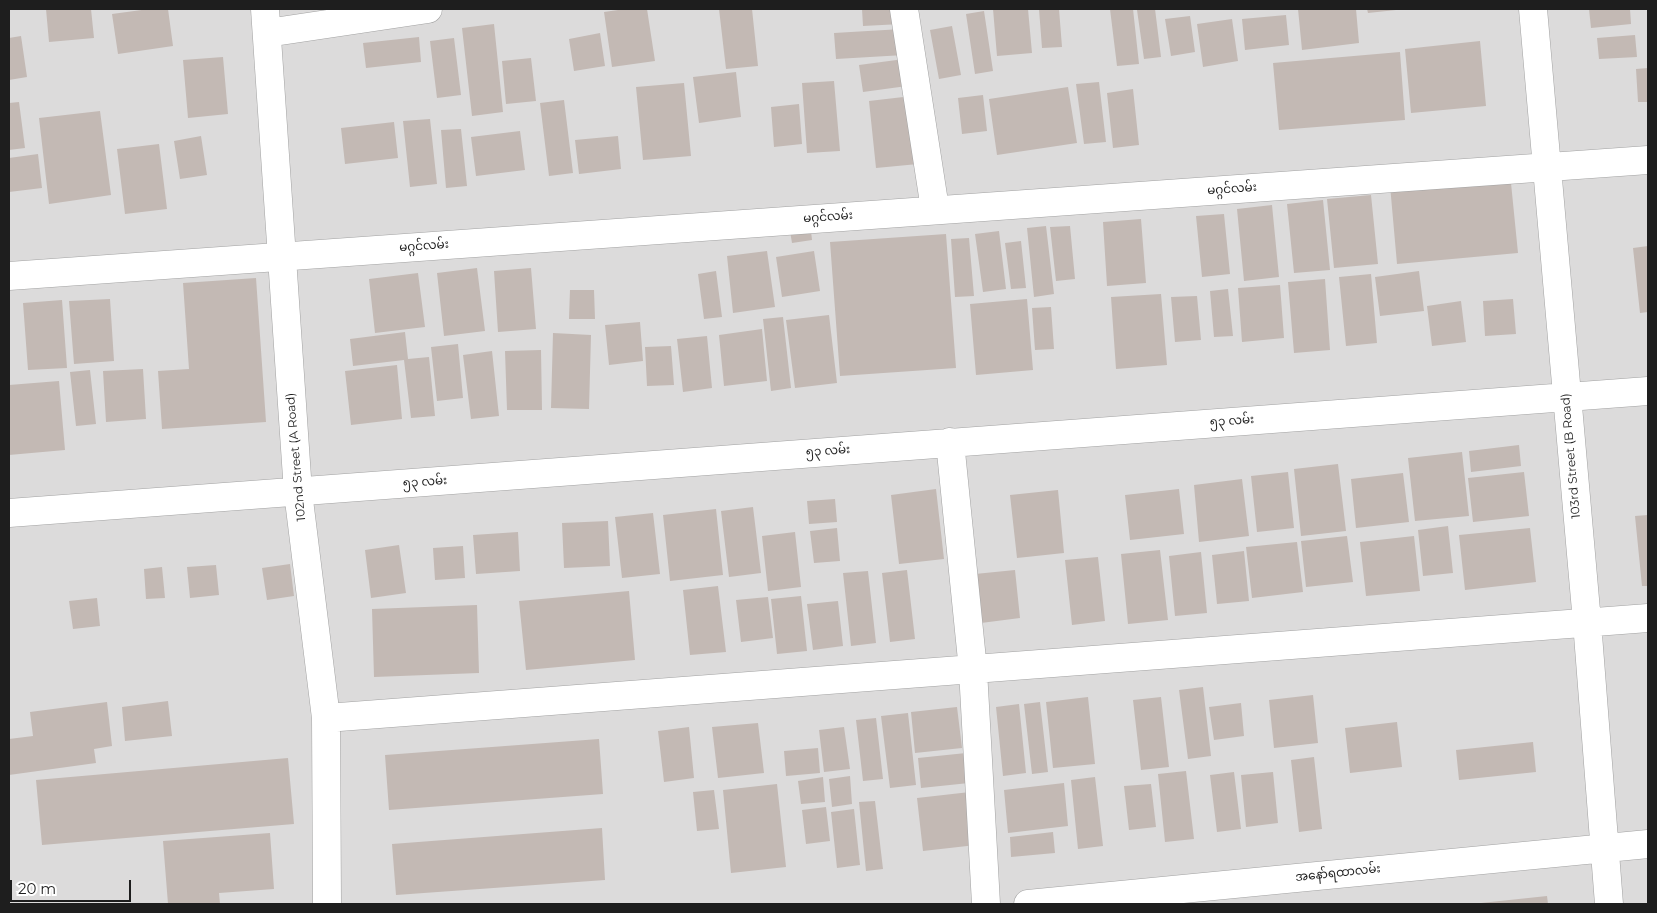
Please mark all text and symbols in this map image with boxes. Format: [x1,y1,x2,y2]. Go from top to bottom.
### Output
street label: မဂ္ဂင်လမ်း [1207,180,1257,198]
street label: မဂ္ဂင်လမ်း [803,208,853,226]
street label: မဂ္ဂင်လမ်း [399,237,449,255]
street label: 102nd Street (A Road) [283,392,309,522]
street label: 103rd Street (B Road) [1558,393,1584,519]
street label: ၅၃ လမ်း [1209,412,1255,430]
street label: ၅၃ လမ်း [805,442,851,460]
street label: ၅၃ လမ်း [402,473,448,491]
street label: အနော်ရထာလမ်း [1295,861,1381,885]
scale bar [12,870,134,902]
text: 20 m [18,879,56,898]

